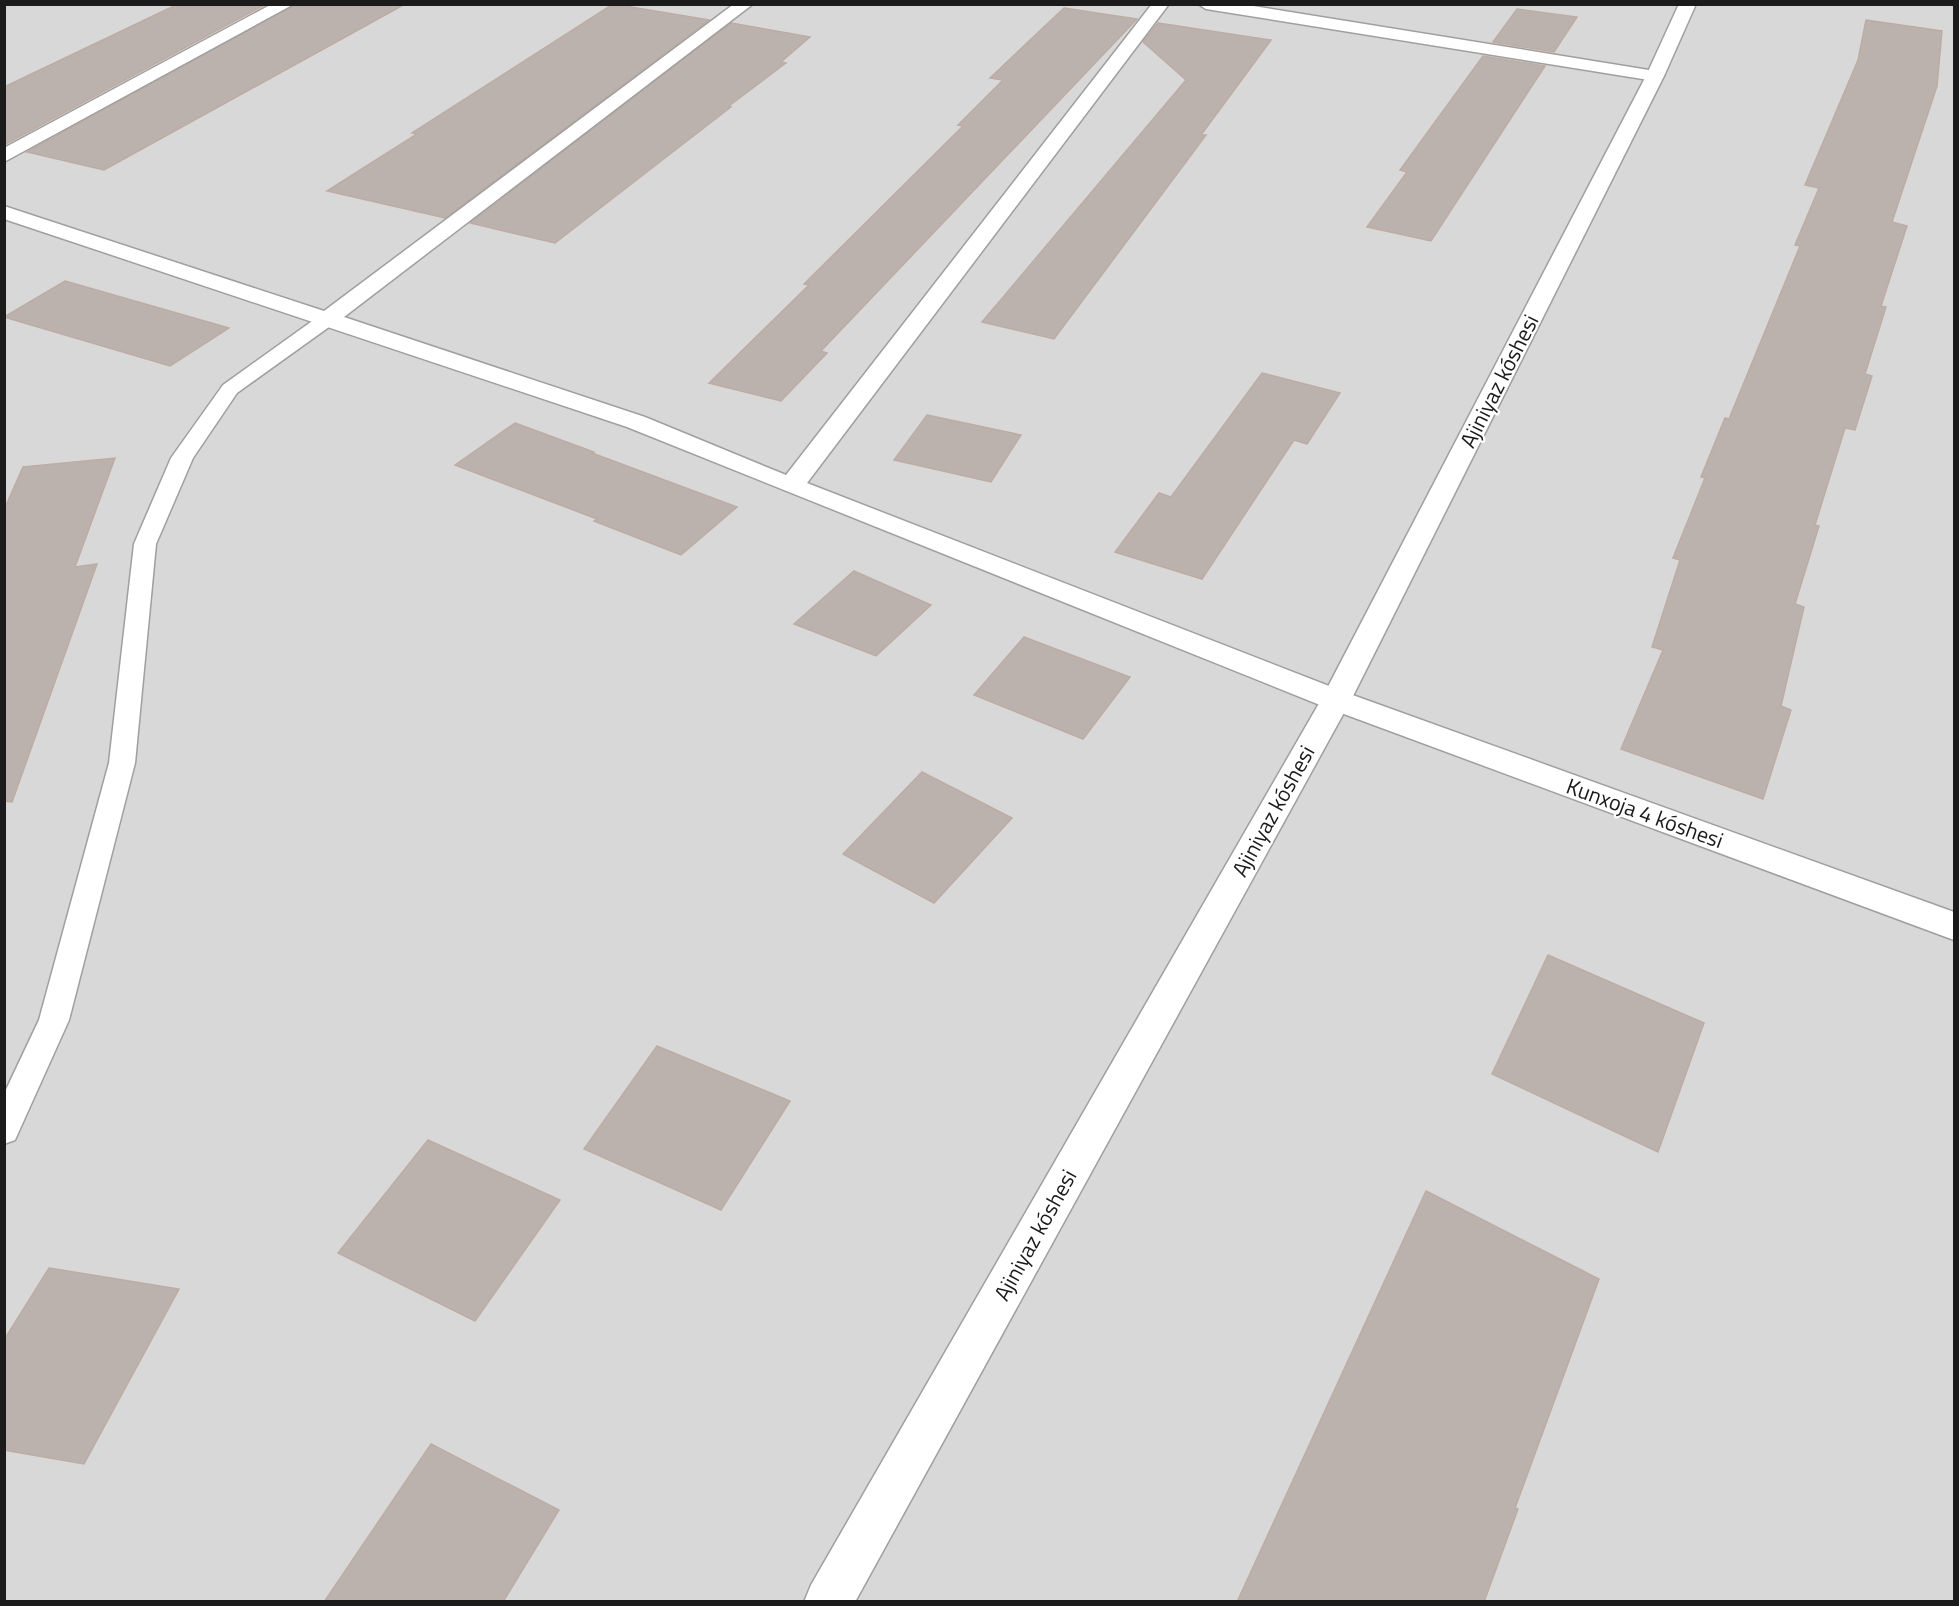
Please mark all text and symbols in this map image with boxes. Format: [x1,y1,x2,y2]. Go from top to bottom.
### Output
street label: Ajiniyaz kóshesi [1451,308,1547,454]
street label: Ajiniyaz kóshesi [1223,739,1323,883]
street label: Kunxoja 4 kóshesi [1562,769,1728,857]
street label: Ajiniyaz kóshesi [985,1163,1085,1307]

